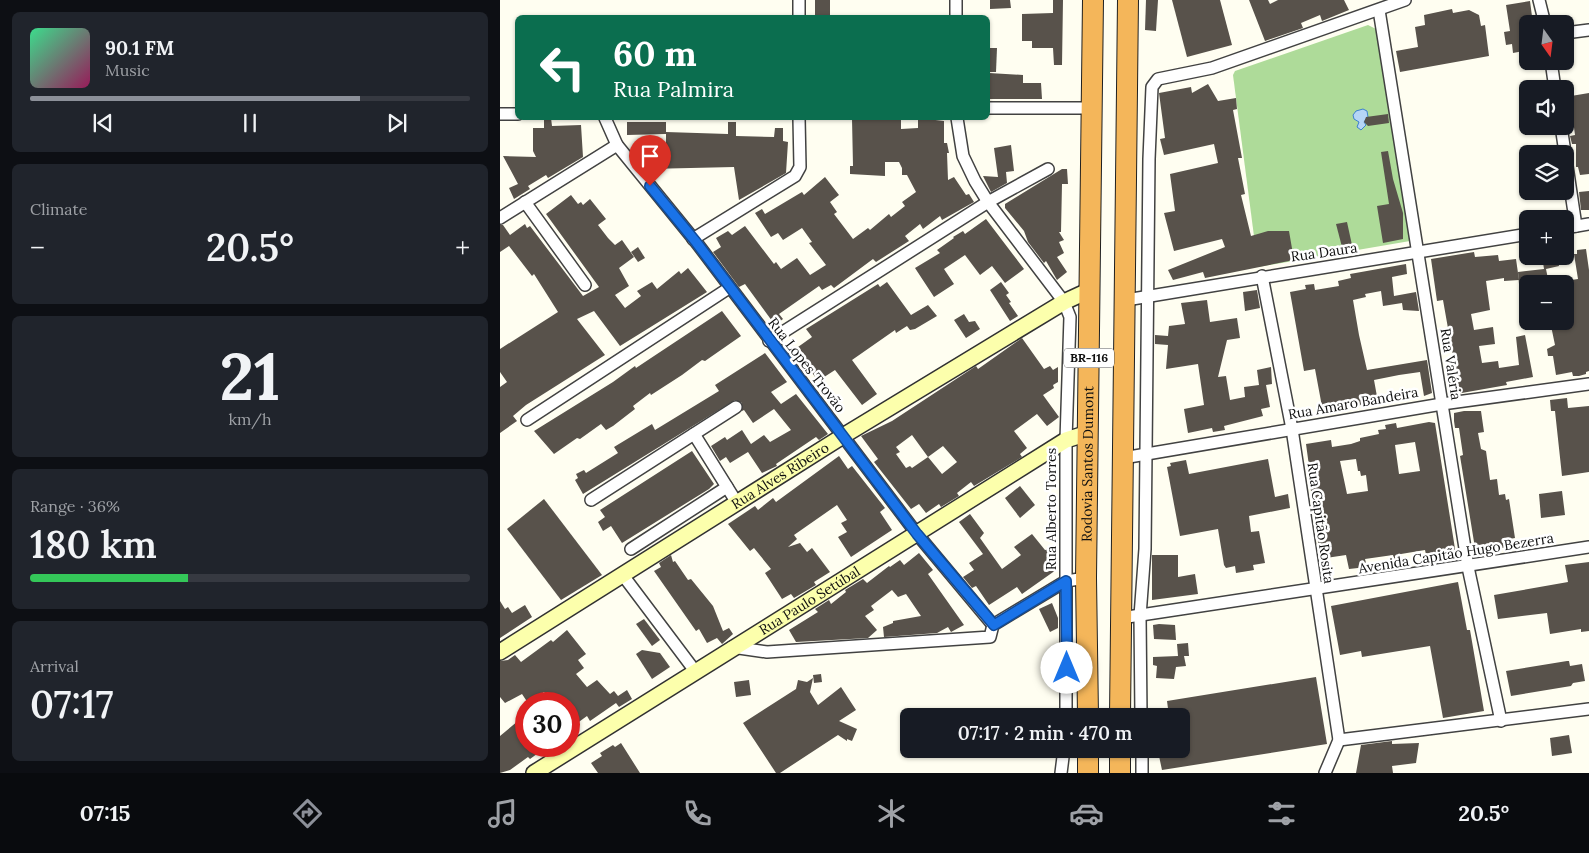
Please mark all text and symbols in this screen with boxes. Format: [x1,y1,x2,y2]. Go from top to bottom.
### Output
north arrow [1519,15,1574,70]
map controls [1519,15,1574,330]
text: 60 m [613,31,697,76]
icon: left [530,35,595,100]
text: 90.1 FM [105,36,174,60]
text: Music [105,60,150,80]
text: Rua Palmira [613,75,734,103]
button: sound [1519,80,1574,135]
icon: previous [89,109,117,137]
icon: pause [236,109,264,137]
icon: next [383,109,411,137]
pin [629,135,671,186]
icon: arrive [636,142,664,170]
button: layers [1519,145,1574,200]
text: Climate [30,199,87,219]
button: + [1519,210,1574,265]
text: 20.5° [206,223,294,271]
text: − [30,230,45,266]
text: + [455,230,470,266]
street label: Rua Daura [1290,238,1358,266]
button: − [1519,275,1574,330]
street label: Rua Lopes Trovão [764,314,850,416]
street label: Rua Valéria [1436,327,1466,401]
text: 21 [219,335,281,418]
road number: BR-116 [1064,348,1114,368]
street label: Rua Amaro Bandeira [1286,383,1420,423]
street label: Rodovia Santos Dumont [1077,385,1097,542]
text: km/h [228,409,272,429]
street label: Rua Alves Ribeiro [728,438,832,513]
street label: Rua Alberto Torres [1042,448,1060,570]
street label: Rua Capitão Rosita [1304,461,1338,585]
text: Range · 36% [30,496,120,516]
text: 180 km [30,520,157,568]
street label: Avenida Capitão Hugo Bezerra [1356,529,1555,577]
street label: Rua Paulo Setúbal [755,562,864,639]
position arrow [1040,641,1092,693]
text: Arrival [30,656,79,676]
text: 07:17 [30,680,114,728]
speed limit sign: 30 [515,692,580,757]
text: 07:17 · 2 min · 470 m [958,721,1132,745]
icon: directions [290,796,325,831]
icon: music [485,796,520,831]
icon: phone [680,796,715,831]
icon: climate [874,796,909,831]
icon: car [1069,796,1104,831]
icon: filters [1264,796,1299,831]
text: 07:15 [80,799,130,827]
text: 20.5° [1458,799,1509,827]

